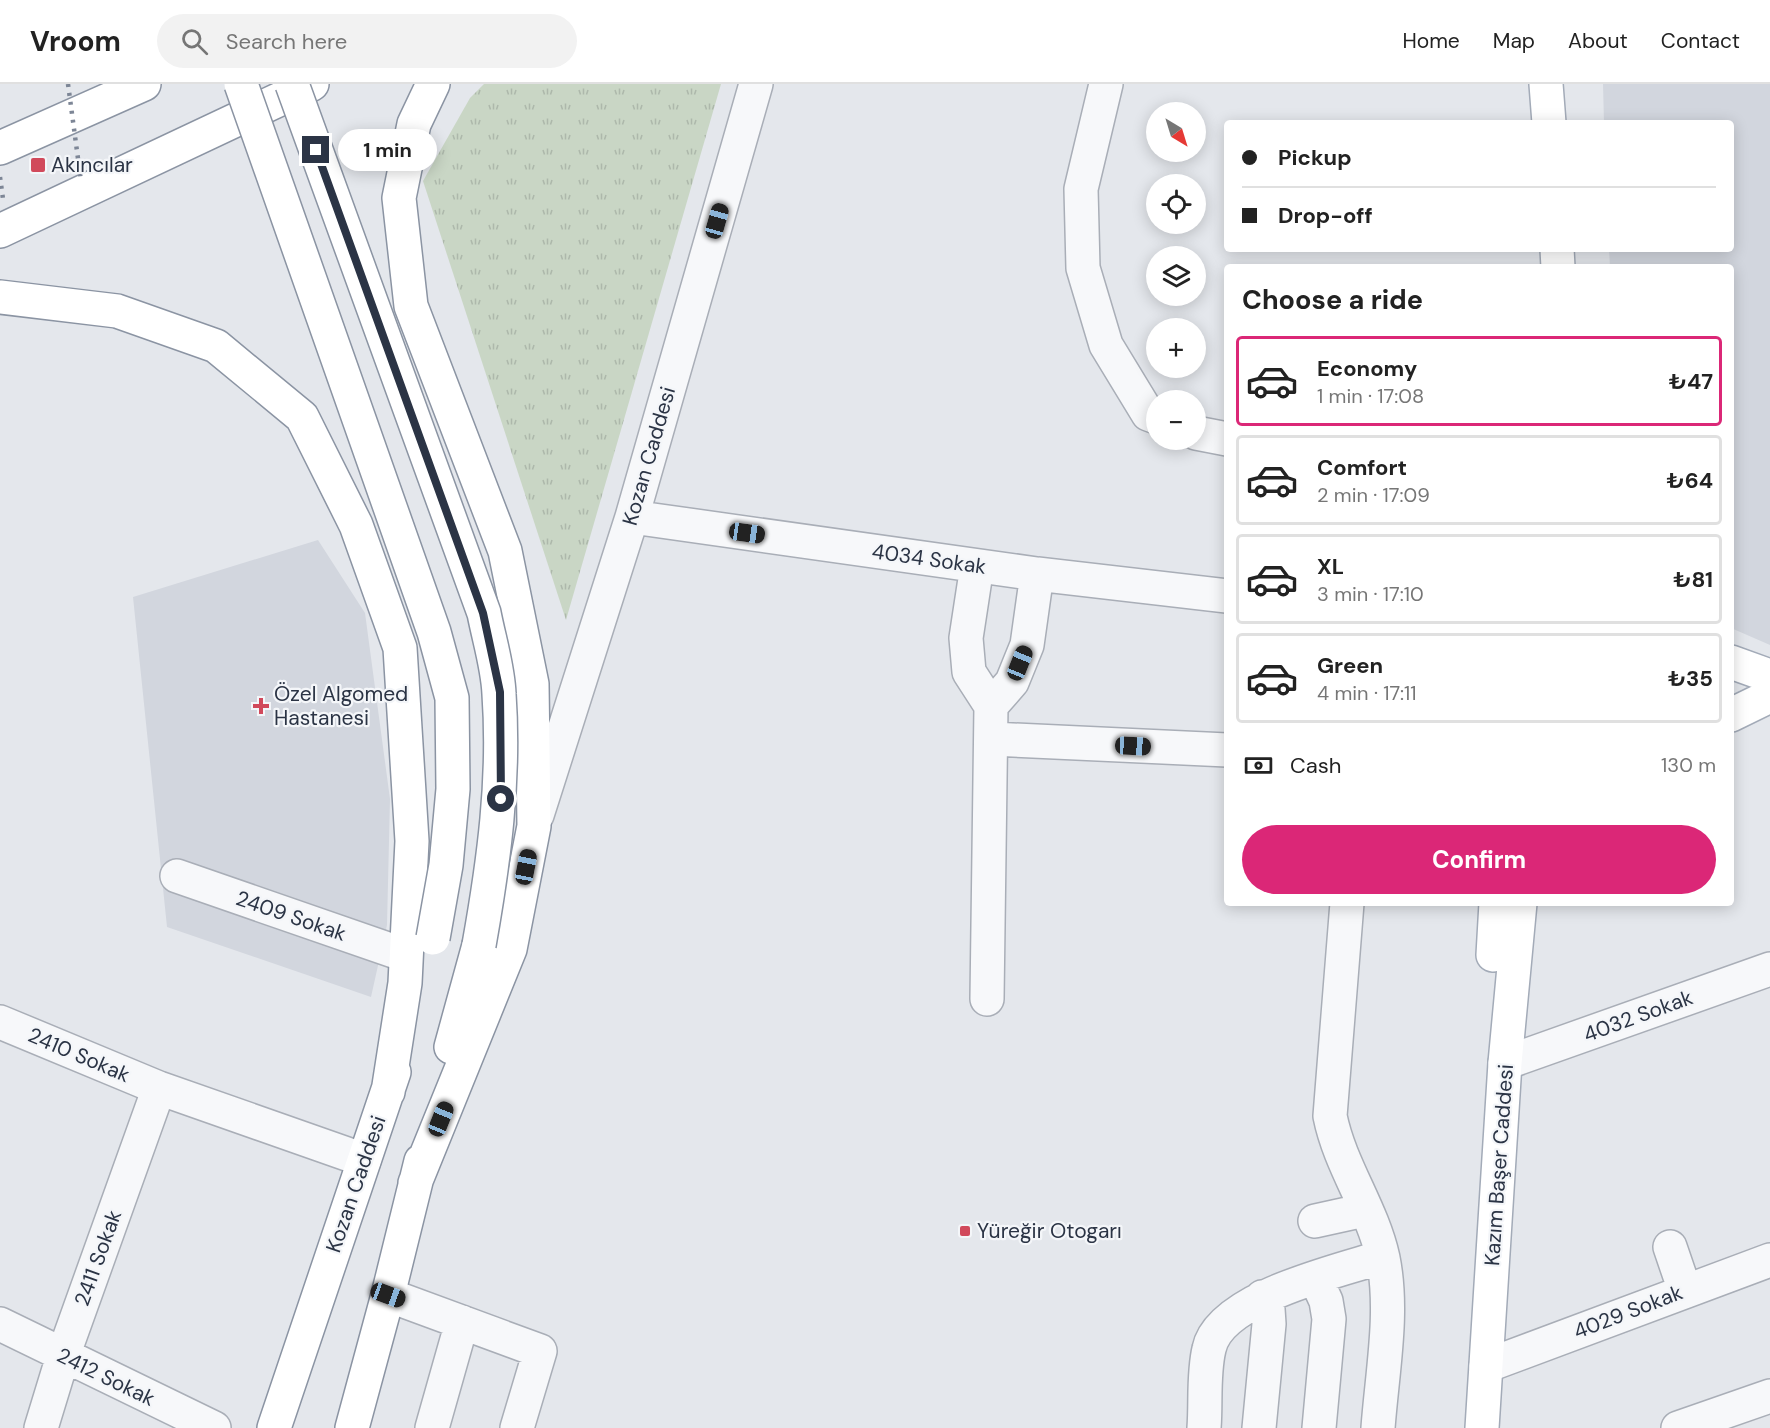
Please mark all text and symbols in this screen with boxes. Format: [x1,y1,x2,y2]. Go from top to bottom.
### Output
search box [157,14,577,68]
text: Vroom [30,23,121,60]
icon: search [178,25,211,58]
text: Search here [226,27,347,56]
text: Home [1402,27,1460,55]
text: Map [1493,27,1535,55]
text: About [1568,27,1628,55]
text: Contact [1661,27,1740,55]
north arrow [1146,102,1206,162]
map controls [1146,102,1206,450]
callout: 1 min [337,129,436,171]
route end [302,136,329,163]
text: 1 min [363,137,412,163]
text: Pickup [1278,143,1352,172]
place label: Akıncılar [51,151,133,179]
marker: Akıncılar [29,156,47,174]
button: locate [1146,174,1206,234]
car [703,201,731,241]
text: Drop-off [1278,201,1373,230]
button: layers [1146,246,1206,306]
text: Choose a ride [1242,282,1423,317]
button: + [1146,318,1206,378]
icon: car [1245,354,1299,408]
text: Economy [1317,354,1417,383]
text: ₺47 [1669,367,1713,396]
street label: Kozan Caddesi [616,383,682,529]
text: 1 min · 17:08 [1317,383,1424,409]
button: − [1146,390,1206,450]
icon: car [1245,453,1299,507]
text: Comfort [1317,453,1407,482]
text: ₺64 [1667,466,1713,495]
text: 2 min · 17:09 [1317,482,1430,508]
car [728,522,766,544]
street label: 4034 Sokak [870,537,988,581]
icon: car [1245,552,1299,606]
text: XL [1317,552,1344,581]
text: ₺81 [1673,565,1713,594]
text: 3 min · 17:10 [1317,581,1424,607]
car [1005,643,1035,683]
icon: car [1245,651,1299,705]
text: Green [1317,651,1383,680]
text: ₺35 [1668,664,1713,693]
place label: Özel Algomed Hastanesi [274,680,408,732]
text: 4 min · 17:11 [1317,680,1417,706]
marker: Özel Algomed Hastanesi [252,697,270,715]
car [1115,736,1151,756]
icon: cash [1242,749,1275,782]
text: Cash [1290,751,1341,780]
text: 130 m [1661,752,1716,778]
route start [487,785,514,812]
button: Confirm [1242,825,1716,894]
car [514,848,538,886]
street label: 2409 Sokak [232,884,350,948]
street label: 4032 Sokak [1579,983,1697,1049]
street label: 2410 Sokak [24,1021,135,1089]
street label: Kazım Başer Caddesi [1478,1063,1520,1267]
car [426,1099,456,1139]
street label: Kozan Caddesi [319,1112,393,1256]
street label: 2411 Sokak [68,1206,128,1310]
place label: Yüreğir Otogarı [977,1217,1122,1245]
marker: Yüreğir Otogarı [958,1224,972,1238]
street label: 4029 Sokak [1569,1278,1687,1346]
car [368,1280,408,1310]
street label: 2412 Sokak [52,1341,160,1413]

